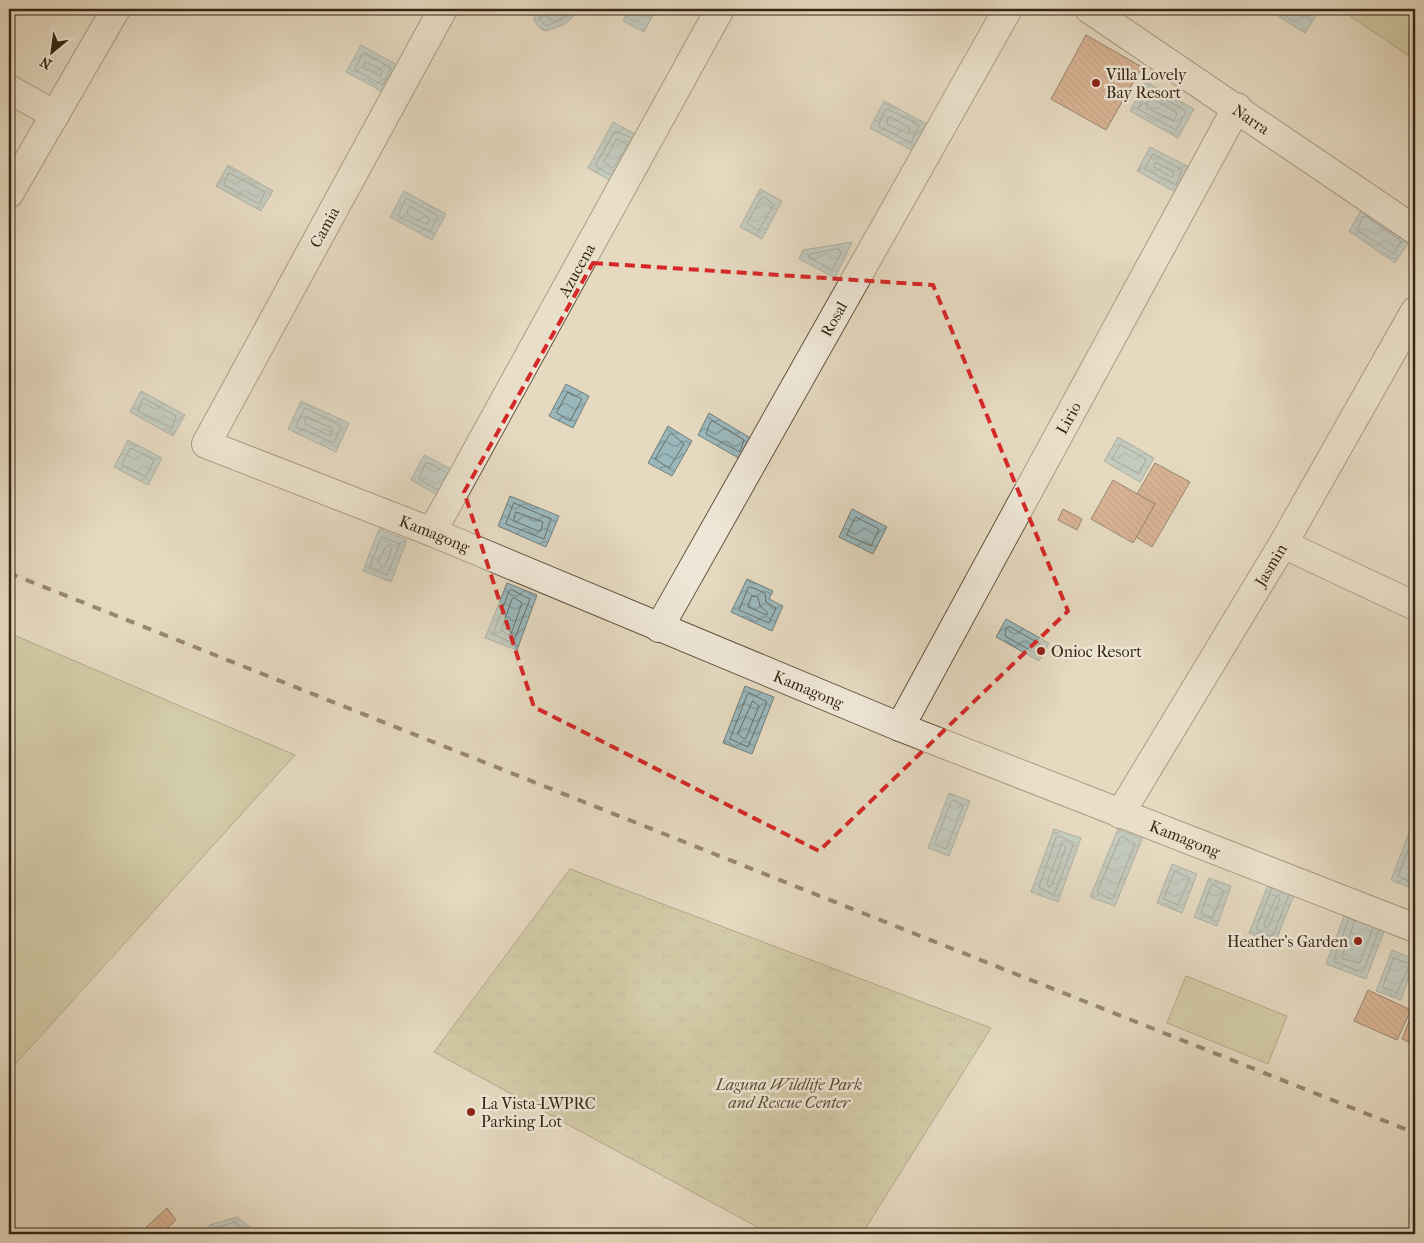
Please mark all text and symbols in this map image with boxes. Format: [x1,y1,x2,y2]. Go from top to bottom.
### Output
north arrow [28,28,78,78]
text: N [37,53,55,73]
place label: Villa Lovely Bay Resort [1105,65,1187,102]
marker: Villa Lovely Bay Resort [1090,77,1102,89]
street label: Narra [1229,100,1273,139]
street label: Camia [306,203,344,251]
street label: Azucena [554,240,599,301]
street label: Rosal [816,298,851,340]
street label: Lirio [1052,399,1085,437]
street label: Kamagong [397,511,473,557]
street label: Jasmin [1250,540,1291,592]
place label: Onioc Resort [1051,642,1142,661]
marker: Onioc Resort [1035,645,1047,657]
street label: Kamagong [771,666,847,713]
street label: Kamagong [1147,816,1223,861]
place label: Heather's Garden [1227,932,1349,951]
marker: Heather's Garden [1352,935,1364,947]
park label: Laguna Wildlife Park and Rescue Center [715,1075,862,1112]
place label: La Vista-LWPRC Parking Lot [481,1094,595,1131]
marker: La Vista-LWPRC Parking Lot [465,1106,477,1118]

